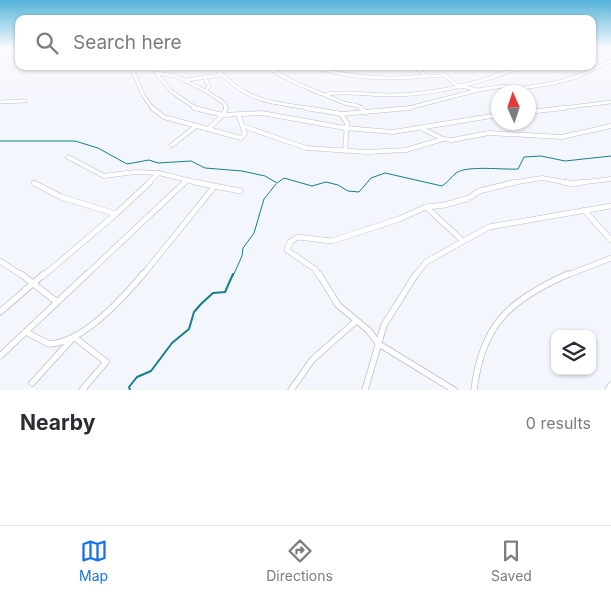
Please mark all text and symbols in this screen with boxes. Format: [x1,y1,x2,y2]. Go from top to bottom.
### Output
search box [15,15,596,70]
icon: search [33,29,61,57]
text: Search here [73,31,182,54]
north arrow [491,85,536,130]
map controls [551,330,596,375]
button: layers [551,330,596,375]
text: Nearby [20,410,95,435]
text: 0 results [526,413,591,433]
tab: Map [79,537,108,584]
tab: Directions [266,537,333,584]
tab: Saved [491,537,532,584]

